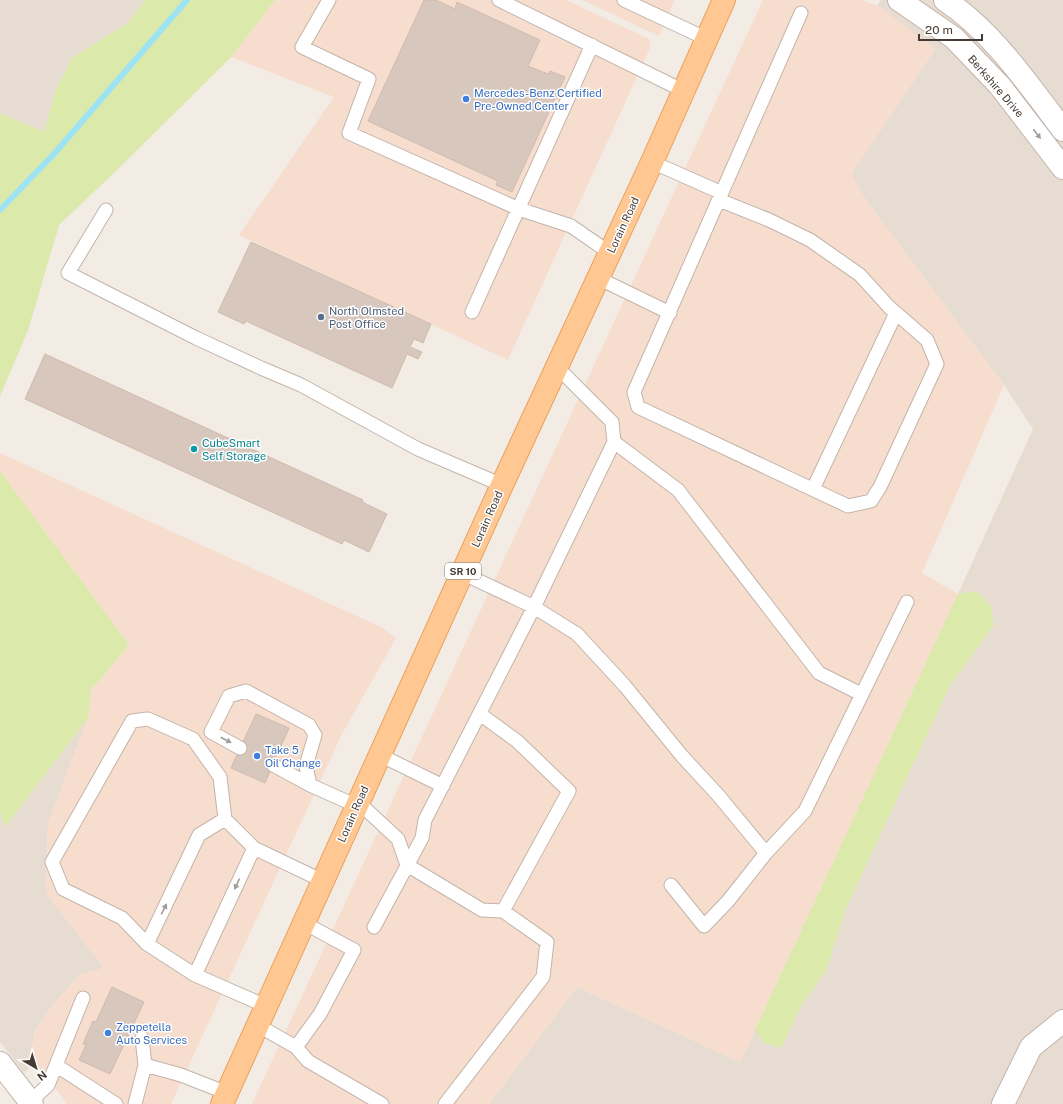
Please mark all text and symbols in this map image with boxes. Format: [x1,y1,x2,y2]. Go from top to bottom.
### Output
scale bar [919,16,982,42]
text: 20 m [925,23,953,37]
street label: Berkshire Drive [966,53,1026,119]
place label: Mercedes-Benz Certified Pre-Owned Center [474,87,602,112]
marker: Mercedes-Benz Certified Pre-Owned Center [461,94,471,104]
one-way arrow [1032,128,1041,139]
street label: Lorain Road [605,195,641,255]
place label: North Olmsted Post Office [329,305,404,330]
marker: North Olmsted Post Office [316,312,326,322]
place label: CubeSmart Self Storage [202,437,266,462]
marker: CubeSmart Self Storage [189,444,199,454]
street label: Lorain Road [469,489,505,549]
road number: SR 10 [445,563,481,579]
one-way arrow [220,736,231,743]
place label: Take 5 Oil Change [265,744,321,769]
marker: Take 5 Oil Change [252,751,262,761]
street label: Lorain Road [335,784,371,844]
one-way arrow [234,878,240,889]
one-way arrow [161,903,167,914]
place label: Zeppetella Auto Services [116,1021,188,1046]
marker: Zeppetella Auto Services [103,1028,113,1038]
north arrow [16,1048,56,1088]
text: N [35,1069,49,1083]

